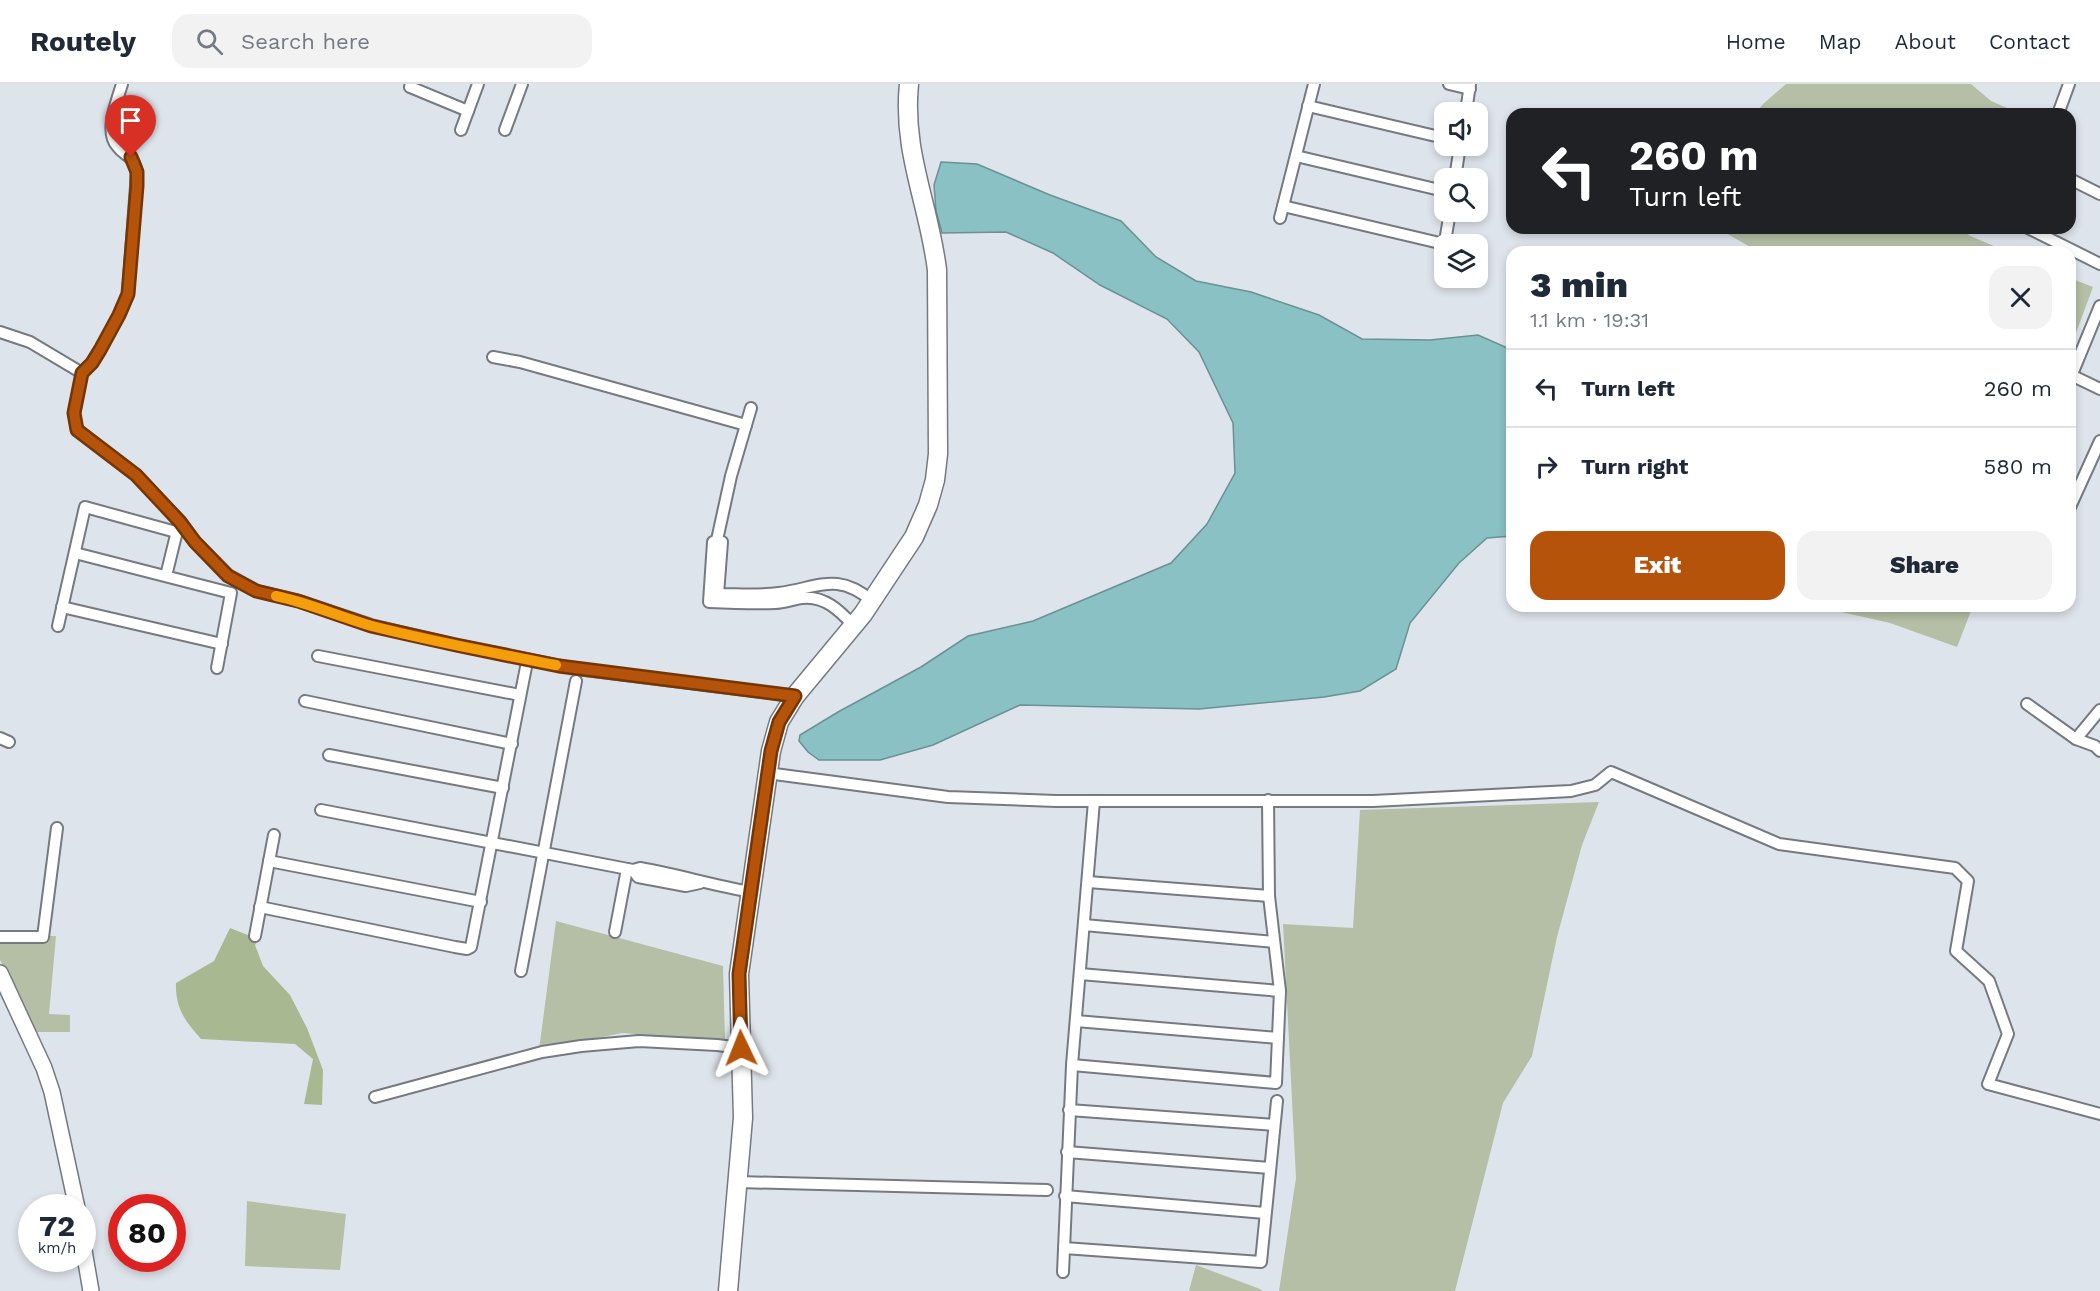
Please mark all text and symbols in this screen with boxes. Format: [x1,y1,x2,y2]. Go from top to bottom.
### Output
search box [172,14,592,68]
text: Routely [30,25,136,58]
icon: search [193,25,226,58]
text: Search here [241,29,370,54]
text: Home [1726,29,1786,54]
text: Map [1819,29,1862,54]
text: About [1895,29,1956,54]
text: Contact [1989,29,2070,54]
pin [105,95,156,157]
map controls [1434,102,1488,288]
button: sound [1434,102,1488,156]
icon: arrive [114,104,147,137]
text: 260 m [1629,131,1759,180]
icon: left [1530,132,1608,210]
button: search [1434,168,1488,222]
text: Turn left [1629,181,1741,213]
button: layers [1434,234,1488,288]
text: 3 min [1530,264,1628,306]
button: close [1989,266,2052,329]
text: 1.1 km · 19:31 [1530,308,1649,332]
icon: left [1530,372,1563,405]
text: Turn left [1581,376,1675,401]
text: 260 m [1984,376,2052,401]
icon: right [1530,450,1563,483]
text: Turn right [1581,454,1688,479]
text: 580 m [1983,454,2052,479]
button: Exit [1530,531,1785,600]
button: Share [1797,531,2052,600]
position arrow [709,1016,773,1080]
speed limit sign: 80 [108,1194,186,1272]
text: 72 [39,1208,75,1243]
text: km/h [38,1239,76,1257]

